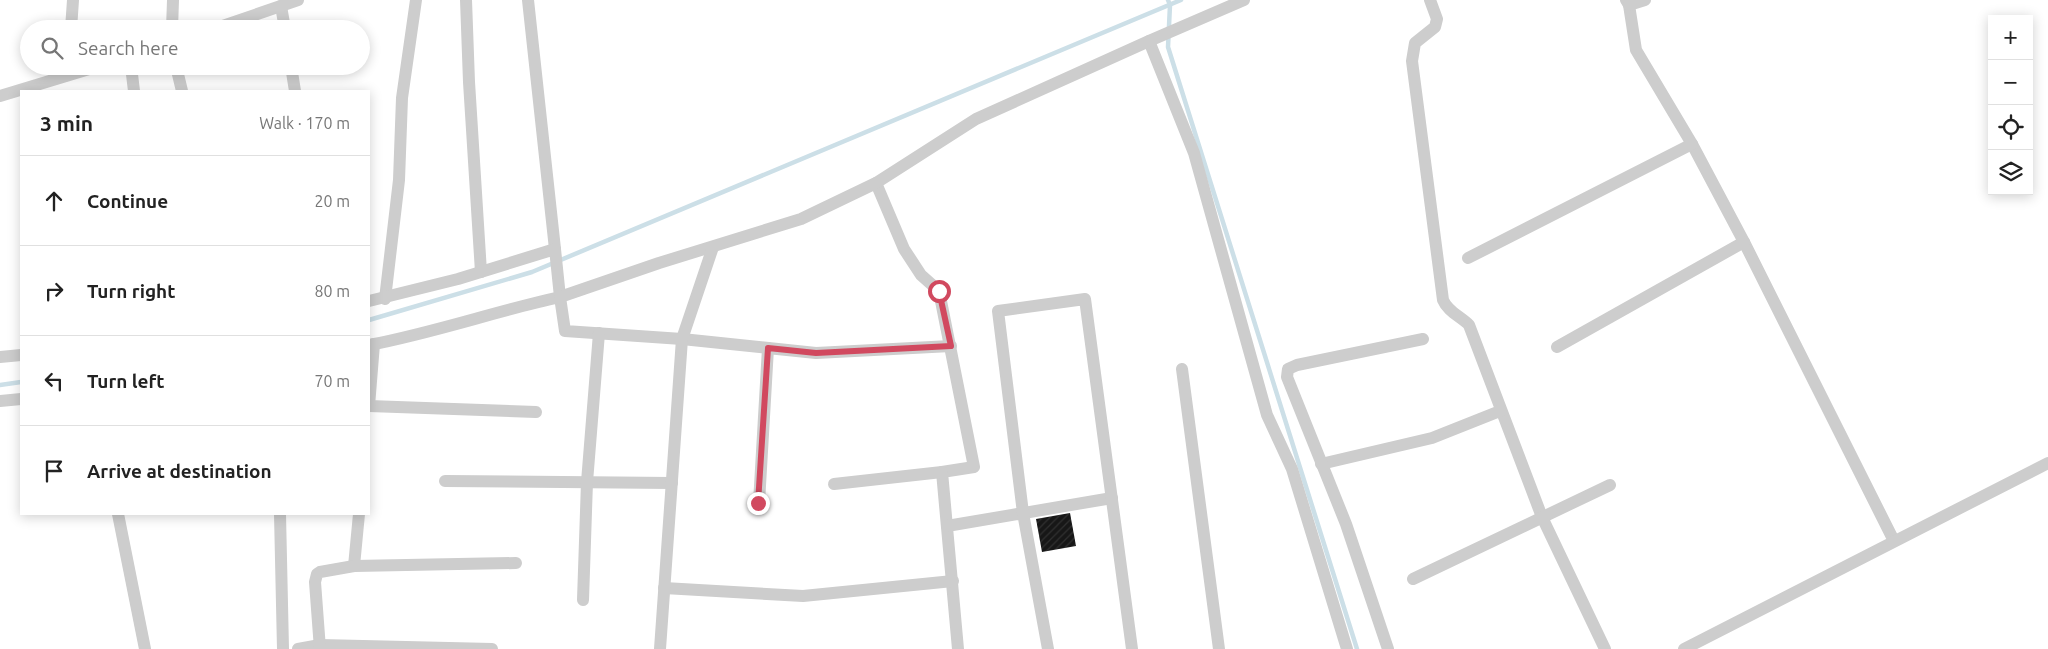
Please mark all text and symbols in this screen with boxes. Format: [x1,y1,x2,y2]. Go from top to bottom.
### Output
map controls [1988,15,2033,195]
button: + [1988,15,2033,60]
search box [20,20,370,75]
icon: search [38,34,66,62]
text: Search here [78,37,178,59]
button: − [1988,60,2033,105]
button: locate [1988,105,2033,150]
text: 3 min [40,111,93,135]
text: Walk · 170 m [259,114,350,132]
button: layers [1988,150,2033,195]
icon: ahead [40,187,68,215]
text: Continue [87,190,168,212]
text: 20 m [314,192,350,210]
icon: right [40,277,68,305]
text: Turn right [87,280,175,302]
route start [928,280,951,303]
text: 80 m [314,282,350,300]
icon: left [40,367,68,395]
text: Turn left [87,370,165,392]
text: 70 m [314,372,350,390]
icon: arrive [40,457,68,485]
text: Arrive at destination [87,460,272,482]
route end [747,492,770,515]

